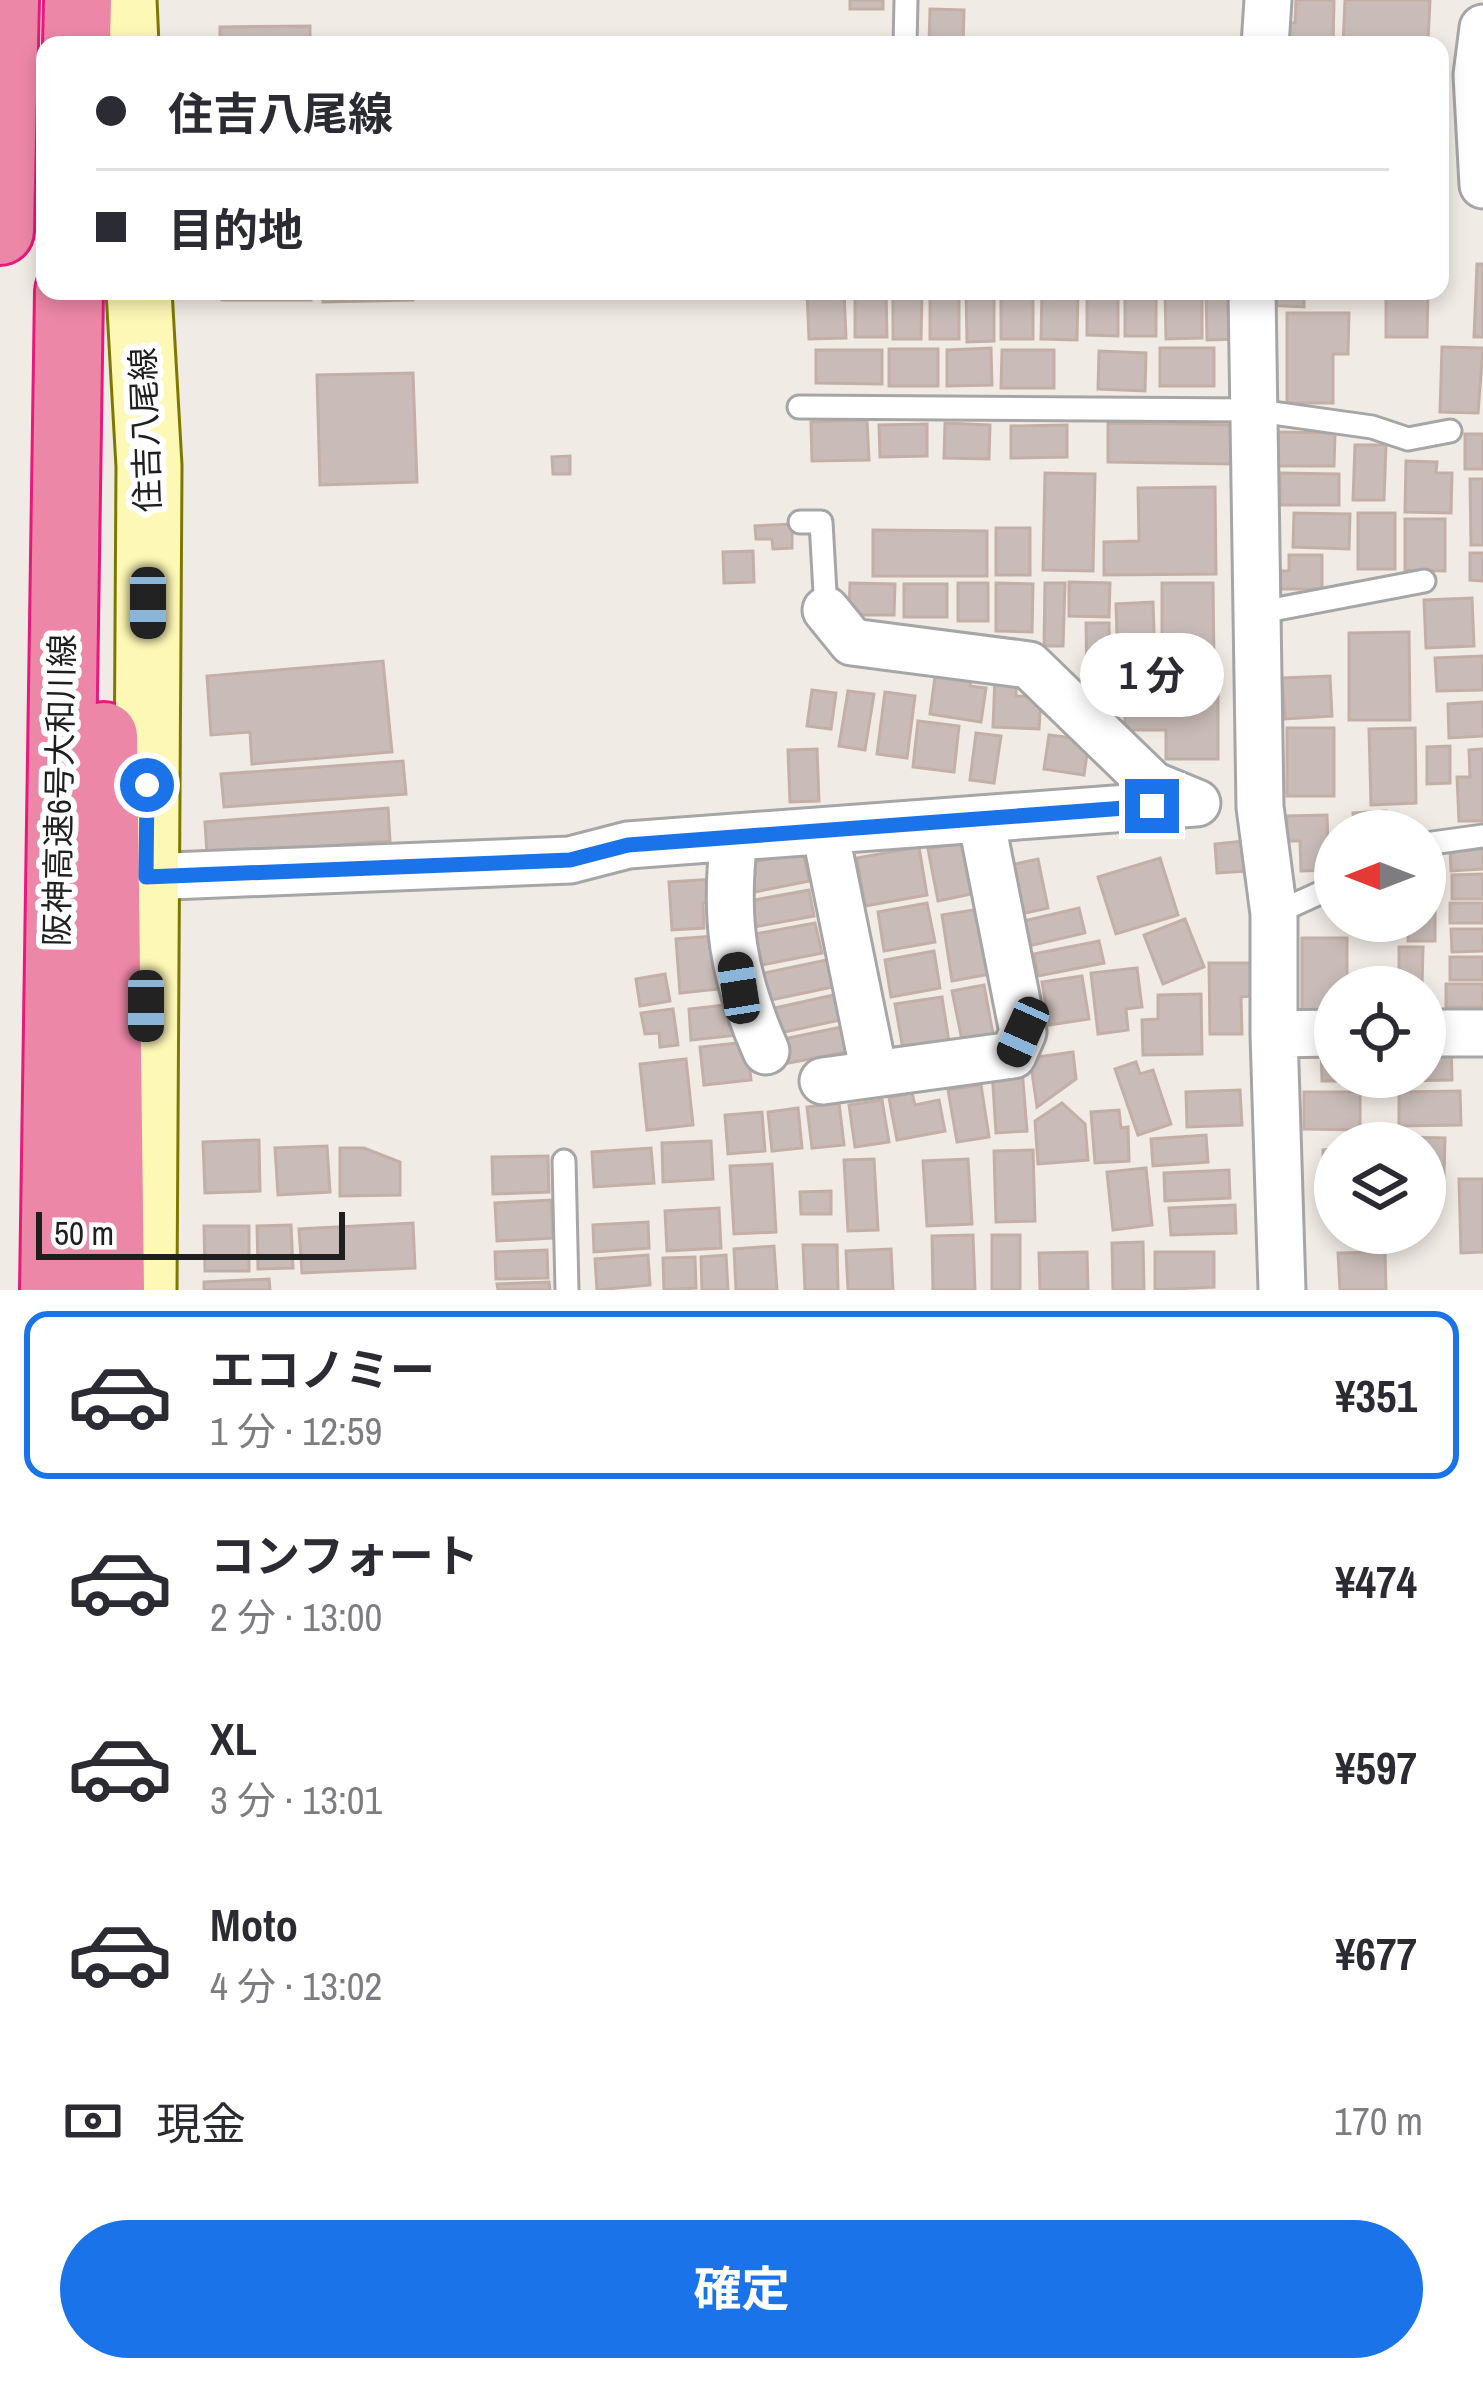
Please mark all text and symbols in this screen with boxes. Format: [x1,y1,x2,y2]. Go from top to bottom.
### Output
text: 住吉八尾線 [168,83,393,144]
text: 目的地 [168,199,303,260]
street label: 住吉八尾線 [120,347,170,513]
car [130,567,166,639]
callout: 1 分 [1080,632,1224,716]
street label: 阪神高速6号大和川線 [34,634,84,946]
text: 1 分 [1119,649,1185,701]
route start [120,758,174,812]
route end [1125,779,1179,833]
north arrow [1314,810,1446,942]
map controls [1314,810,1446,1254]
car [716,950,762,1026]
button: locate [1314,966,1446,1098]
car [128,970,164,1042]
car [992,992,1054,1072]
button: layers [1314,1122,1446,1254]
scale bar [36,1206,345,1259]
text: 50 m [54,1211,114,1255]
text: エコノミー [210,1339,435,1400]
icon: car [66,1341,174,1449]
text: ¥351 [1335,1365,1417,1426]
text: 1 分 · 12:59 [210,1405,382,1457]
text: コンフォート [210,1525,479,1586]
icon: car [66,1527,174,1635]
text: ¥474 [1335,1551,1417,1612]
text: 2 分 · 13:00 [210,1591,382,1643]
text: XL [210,1708,257,1769]
icon: car [66,1713,174,1821]
text: ¥597 [1335,1737,1417,1798]
text: 3 分 · 13:01 [210,1774,382,1826]
text: Moto [210,1894,298,1955]
icon: car [66,1899,174,2007]
text: ¥677 [1335,1923,1417,1984]
text: 4 分 · 13:02 [210,1960,382,2012]
icon: cash [60,2088,126,2154]
text: 現金 [156,2093,246,2154]
text: 170 m [1334,2095,1423,2147]
button: 確定 [60,2220,1423,2358]

